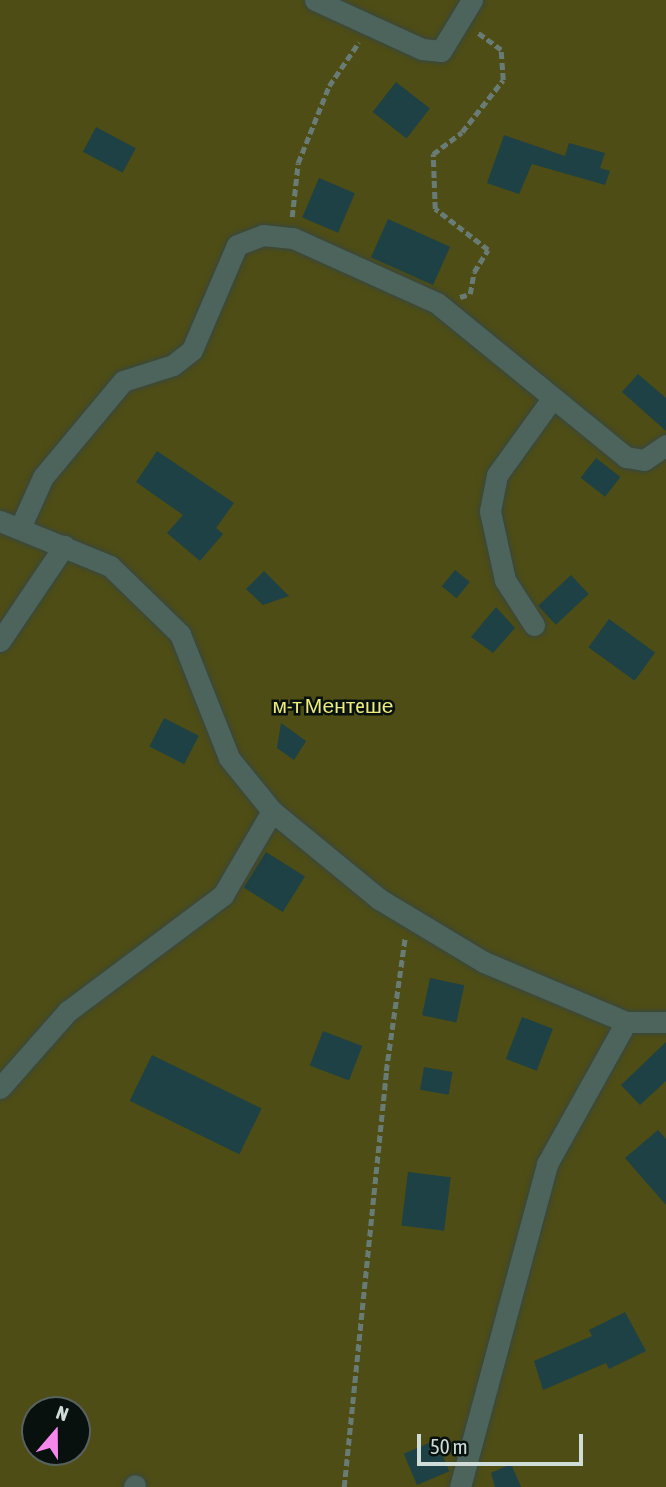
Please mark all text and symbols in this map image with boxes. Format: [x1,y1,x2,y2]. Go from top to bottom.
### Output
park label: м-т Ментeше [273,692,393,718]
north arrow [21,1396,91,1466]
text: N [53,1401,72,1425]
scale bar [421,1420,587,1464]
text: 50 m [430,1434,468,1458]

